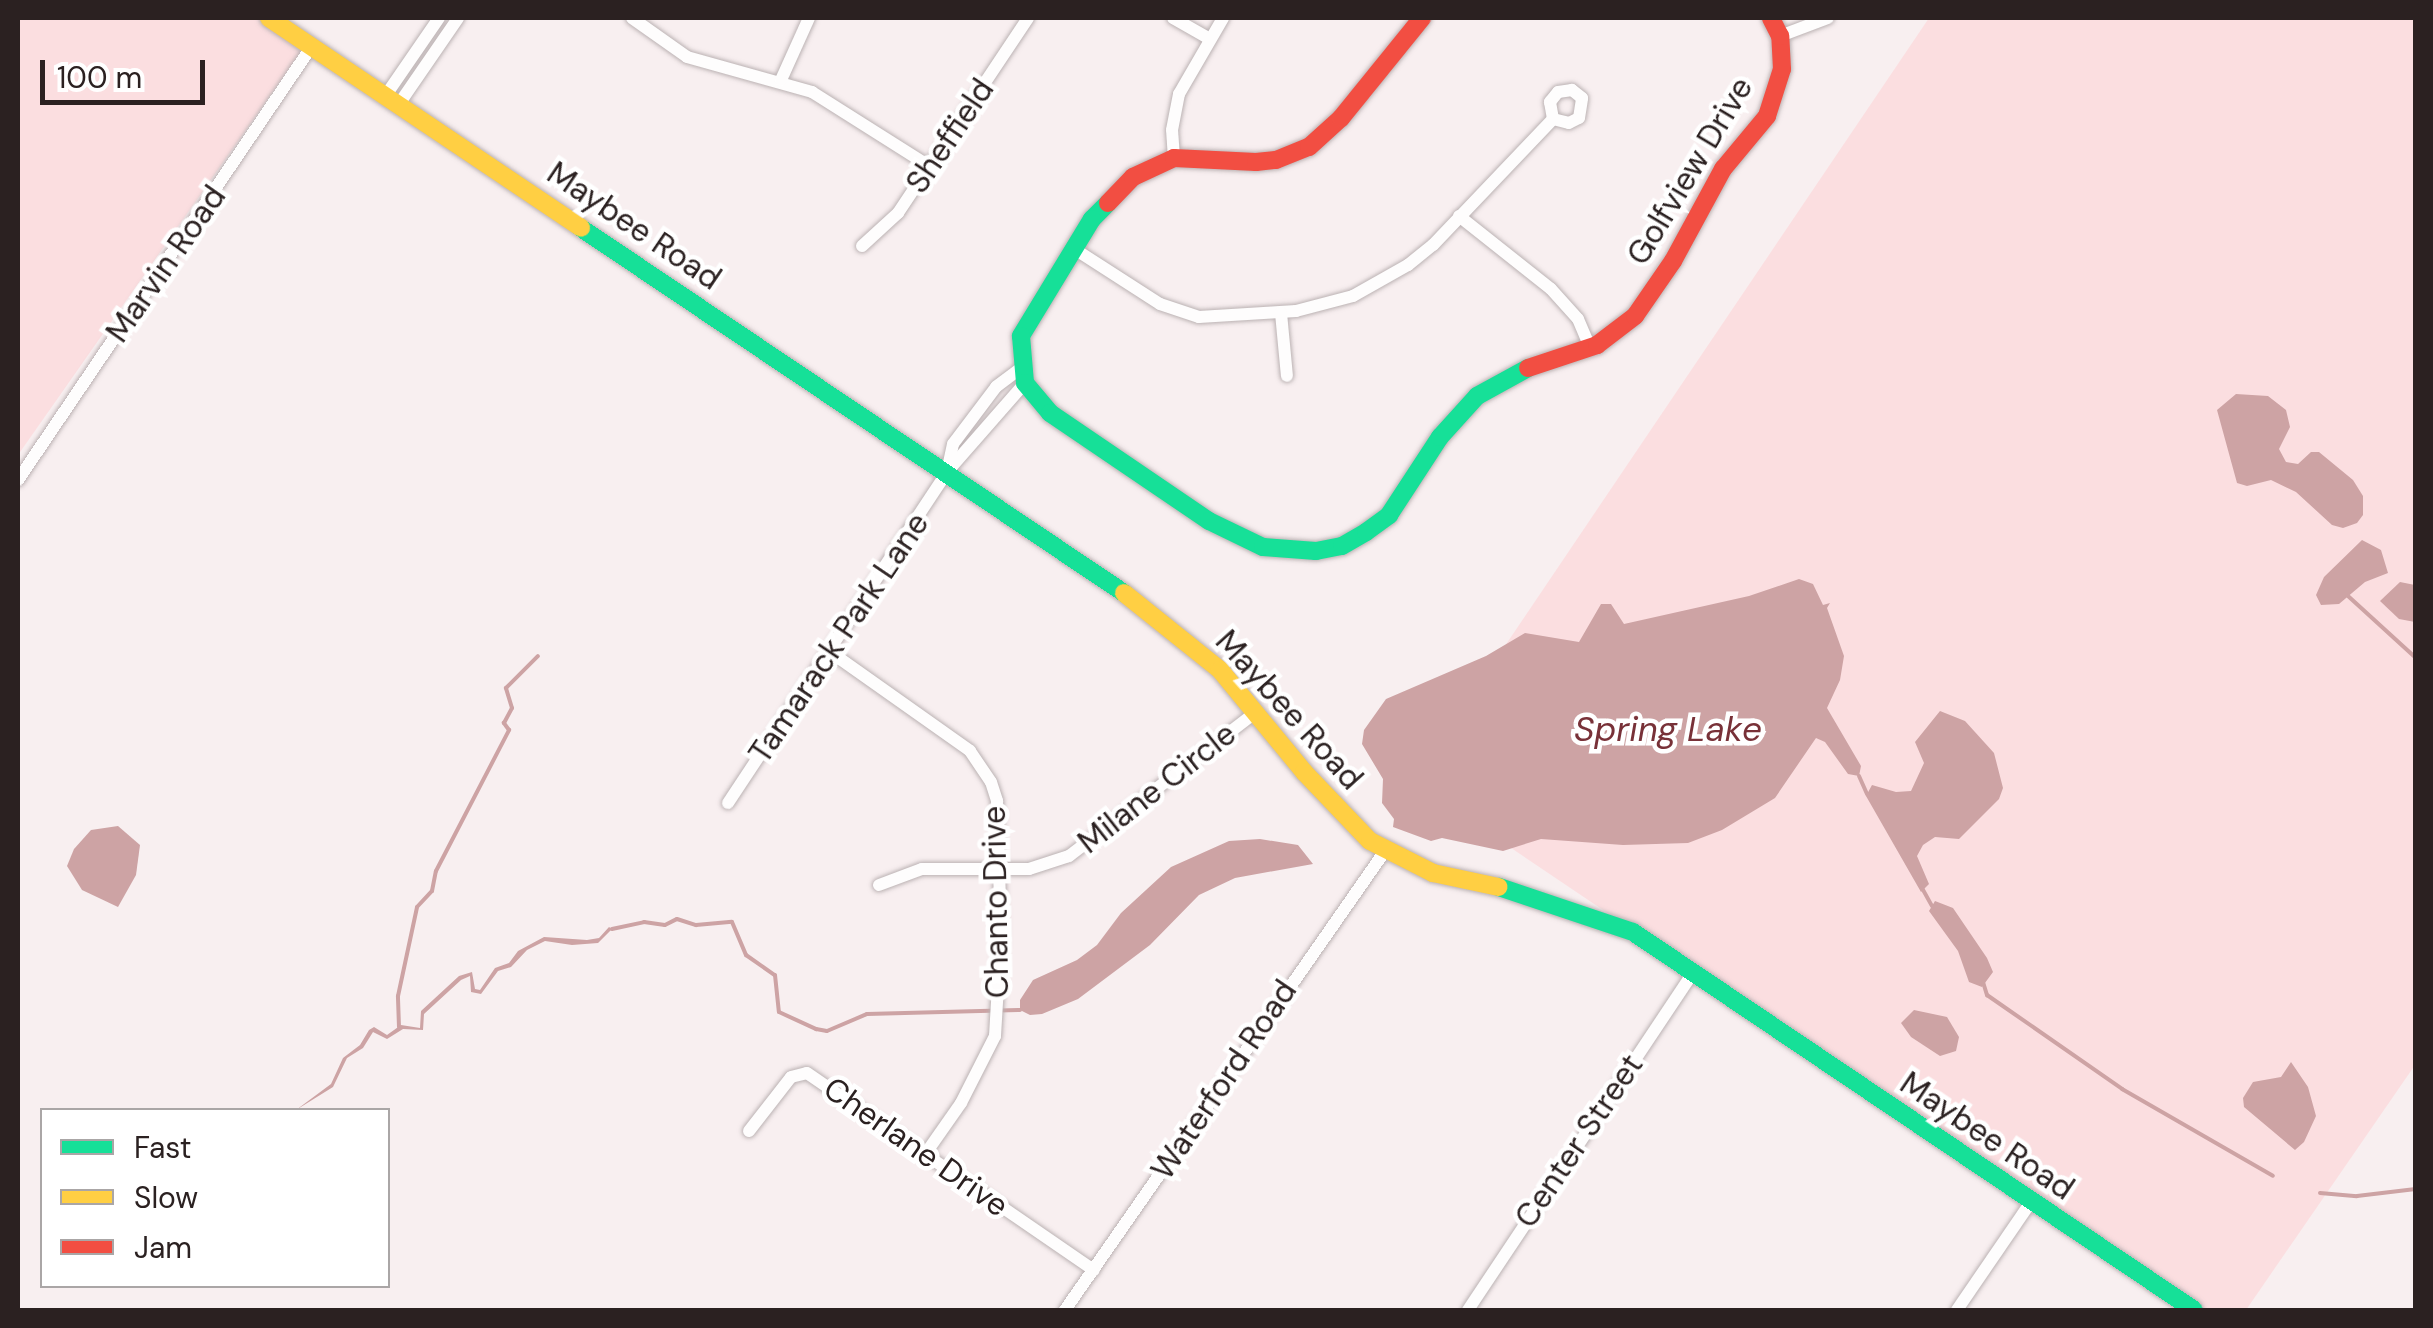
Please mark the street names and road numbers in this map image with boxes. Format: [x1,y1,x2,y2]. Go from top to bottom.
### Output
street label: Golfview Drive [1619,70,1761,272]
street label: Sheffield [898,72,1002,200]
street label: Maybee Road [540,154,728,298]
street label: Marvin Road [98,178,234,350]
street label: Tamarack Park Lane [741,506,937,770]
street label: Maybee Road [1207,622,1371,798]
street label: Milane Circle [1070,714,1244,862]
street label: Chanto Drive [975,805,1017,999]
street label: Waterford Road [1143,973,1305,1187]
street label: Center Street [1507,1047,1651,1235]
street label: Maybee Road [1893,1064,2081,1208]
street label: Cherlane Drive [816,1069,1016,1225]

